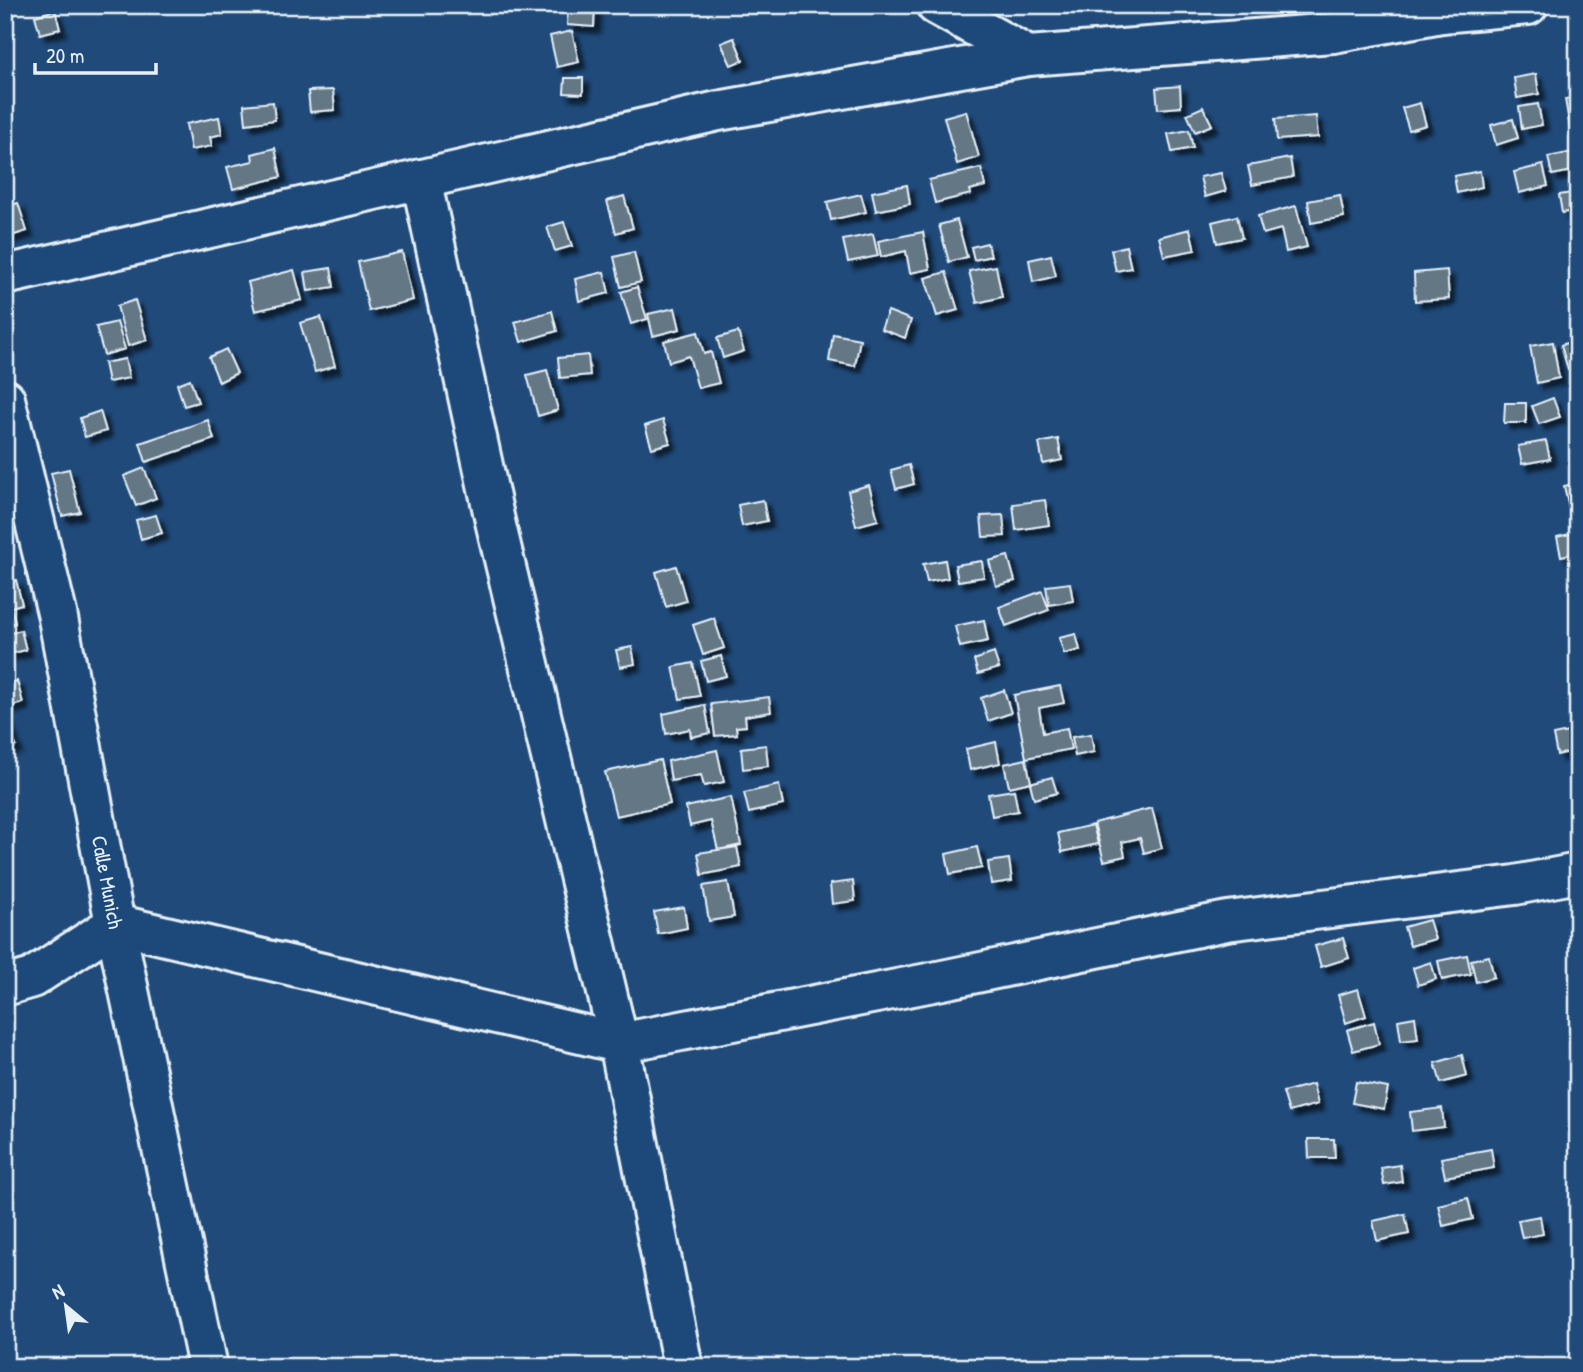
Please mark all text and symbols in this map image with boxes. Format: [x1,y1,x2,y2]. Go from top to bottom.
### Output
scale bar [35,32,156,76]
text: 20 m [46,41,84,70]
street label: Calle Munich [85,833,131,931]
north arrow [32,1270,102,1340]
text: N [47,1277,68,1305]

